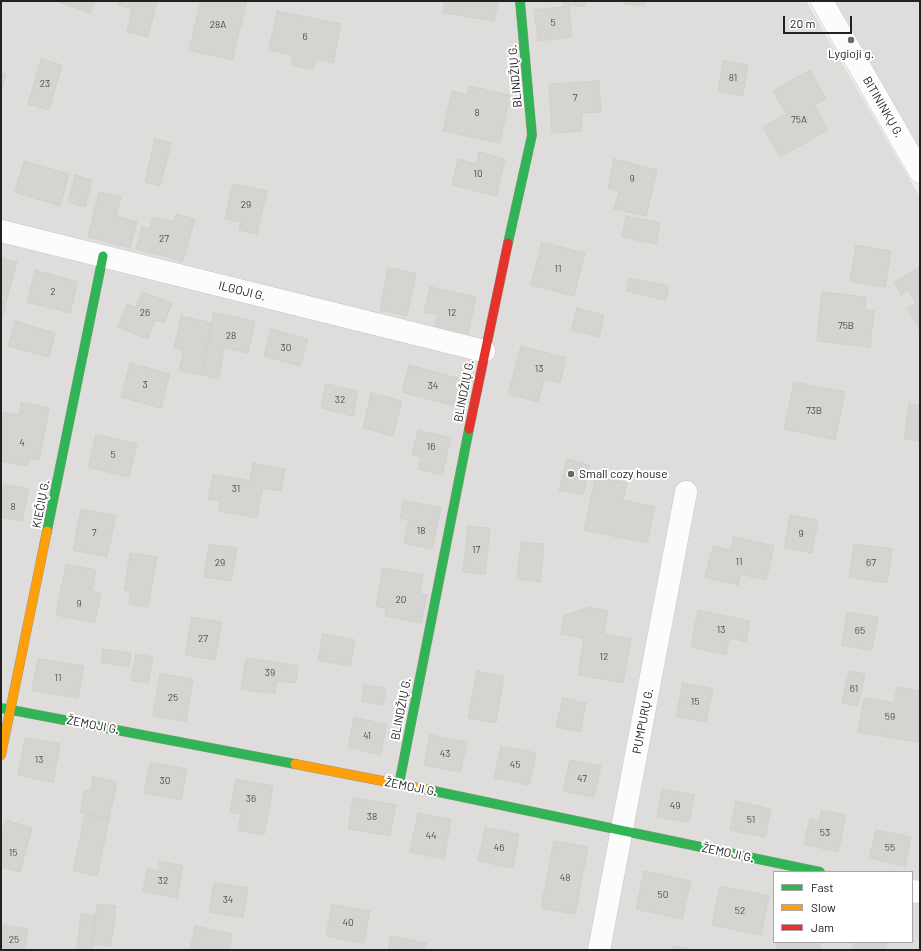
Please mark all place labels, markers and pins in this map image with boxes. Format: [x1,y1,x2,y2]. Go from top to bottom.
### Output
marker: Lygioji g. [846,35,856,45]
place label: Lygioji g. [828,47,874,61]
place label: Small cozy house [579,467,668,481]
marker: Small cozy house [566,469,576,479]

